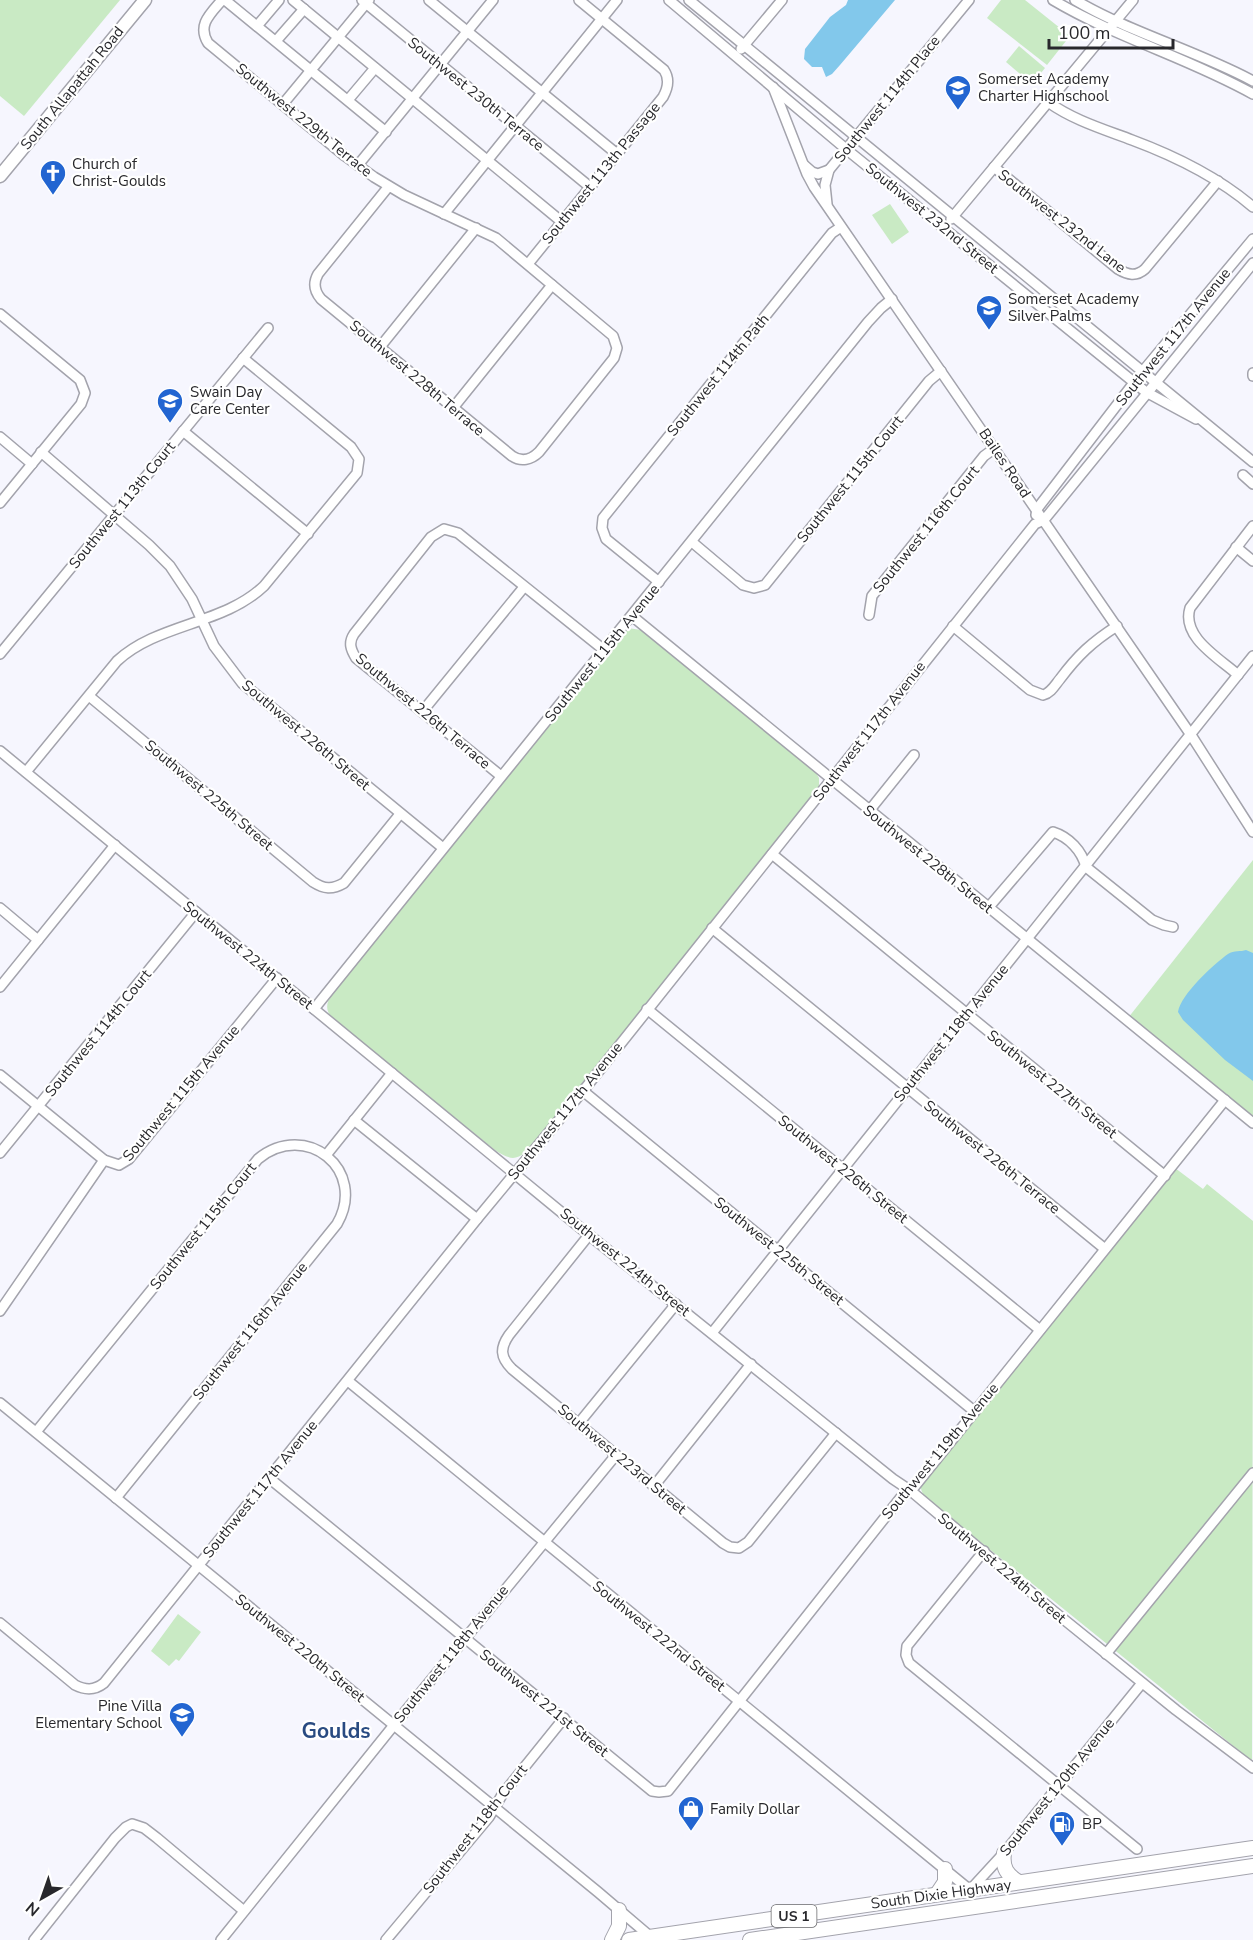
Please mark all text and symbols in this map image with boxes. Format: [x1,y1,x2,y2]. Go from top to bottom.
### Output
scale bar [1049,12,1174,50]
text: 100 m [1058,21,1110,45]
street label: South Allapattah Road [16,22,128,154]
street label: Southwest 114th Place [830,31,944,167]
street label: Southwest 230th Terrace [404,33,548,155]
street label: Southwest 229th Terrace [232,59,376,181]
place label: Somerset Academy Charter Highschool [978,69,1109,106]
school or university icon: Somerset Academy Charter Highschool [943,73,973,111]
street label: Southwest 113th Passage [537,98,665,248]
place label: Church of Christ-Goulds [72,154,166,191]
church icon: Church of Christ-Goulds [38,158,68,196]
street label: Southwest 232nd Street [861,158,1003,278]
street label: Southwest 232nd Lane [994,165,1130,277]
street label: Southwest 117th Avenue [1111,264,1235,410]
place label: Somerset Academy Silver Palms [1008,289,1139,326]
school or university icon: Somerset Academy Silver Palms [974,293,1004,331]
street label: Southwest 114th Path [662,310,774,440]
street label: Southwest 228th Terrace [345,316,489,440]
place label: Swain Day Care Center [190,382,270,419]
school or university icon: Swain Day Care Center [155,386,185,424]
street label: Southwest 115th Court [792,411,908,547]
street label: Bailes Road [974,424,1036,502]
street label: Southwest 113th Court [64,437,180,573]
street label: Southwest 116th Court [868,461,984,597]
street label: Southwest 115th Avenue [540,580,664,726]
street label: Southwest 226th Terrace [351,649,495,773]
street label: Southwest 117th Avenue [808,657,930,805]
street label: Southwest 226th Street [238,675,375,795]
street label: Southwest 225th Street [141,735,278,855]
street label: Southwest 228th Street [859,800,998,918]
street label: Southwest 224th Street [179,896,318,1014]
street label: Southwest 118th Avenue [889,960,1013,1106]
street label: Southwest 114th Court [40,965,156,1101]
street label: Southwest 115th Avenue [118,1021,244,1165]
street label: Southwest 227th Street [983,1025,1122,1143]
street label: Southwest 117th Avenue [503,1038,627,1184]
street label: Southwest 226th Terrace [920,1096,1064,1218]
street label: Southwest 226th Street [774,1110,913,1228]
street label: Southwest 115th Court [145,1158,261,1294]
street label: Southwest 225th Street [710,1192,849,1310]
street label: Southwest 224th Street [556,1203,695,1321]
street label: Southwest 116th Avenue [188,1258,312,1404]
street label: Southwest 119th Avenue [877,1379,1003,1523]
street label: Southwest 223rd Street [553,1399,691,1519]
street label: Southwest 117th Avenue [198,1416,322,1562]
street label: Southwest 224th Street [934,1508,1071,1628]
street label: Southwest 222nd Street [588,1576,730,1696]
street label: Southwest 118th Avenue [389,1581,513,1727]
street label: Southwest 220th Street [231,1589,370,1707]
street label: Southwest 221st Street [475,1645,613,1762]
place label: Pine Villa Elementary School [35,1696,163,1733]
school or university icon: Pine Villa Elementary School [167,1700,197,1738]
street label: Southwest 120th Avenue [995,1714,1119,1860]
district label: Goulds [301,1717,371,1745]
street label: Southwest 118th Court [418,1760,532,1898]
shop icon: Family Dollar [676,1794,706,1832]
place label: Family Dollar [710,1799,800,1819]
fuel station icon: BP [1047,1809,1077,1847]
place label: BP [1082,1814,1102,1834]
north arrow [12,1868,72,1928]
street label: South Dixie Highway [870,1874,1013,1914]
text: N [21,1896,45,1921]
road number: US 1 [772,1905,816,1927]

